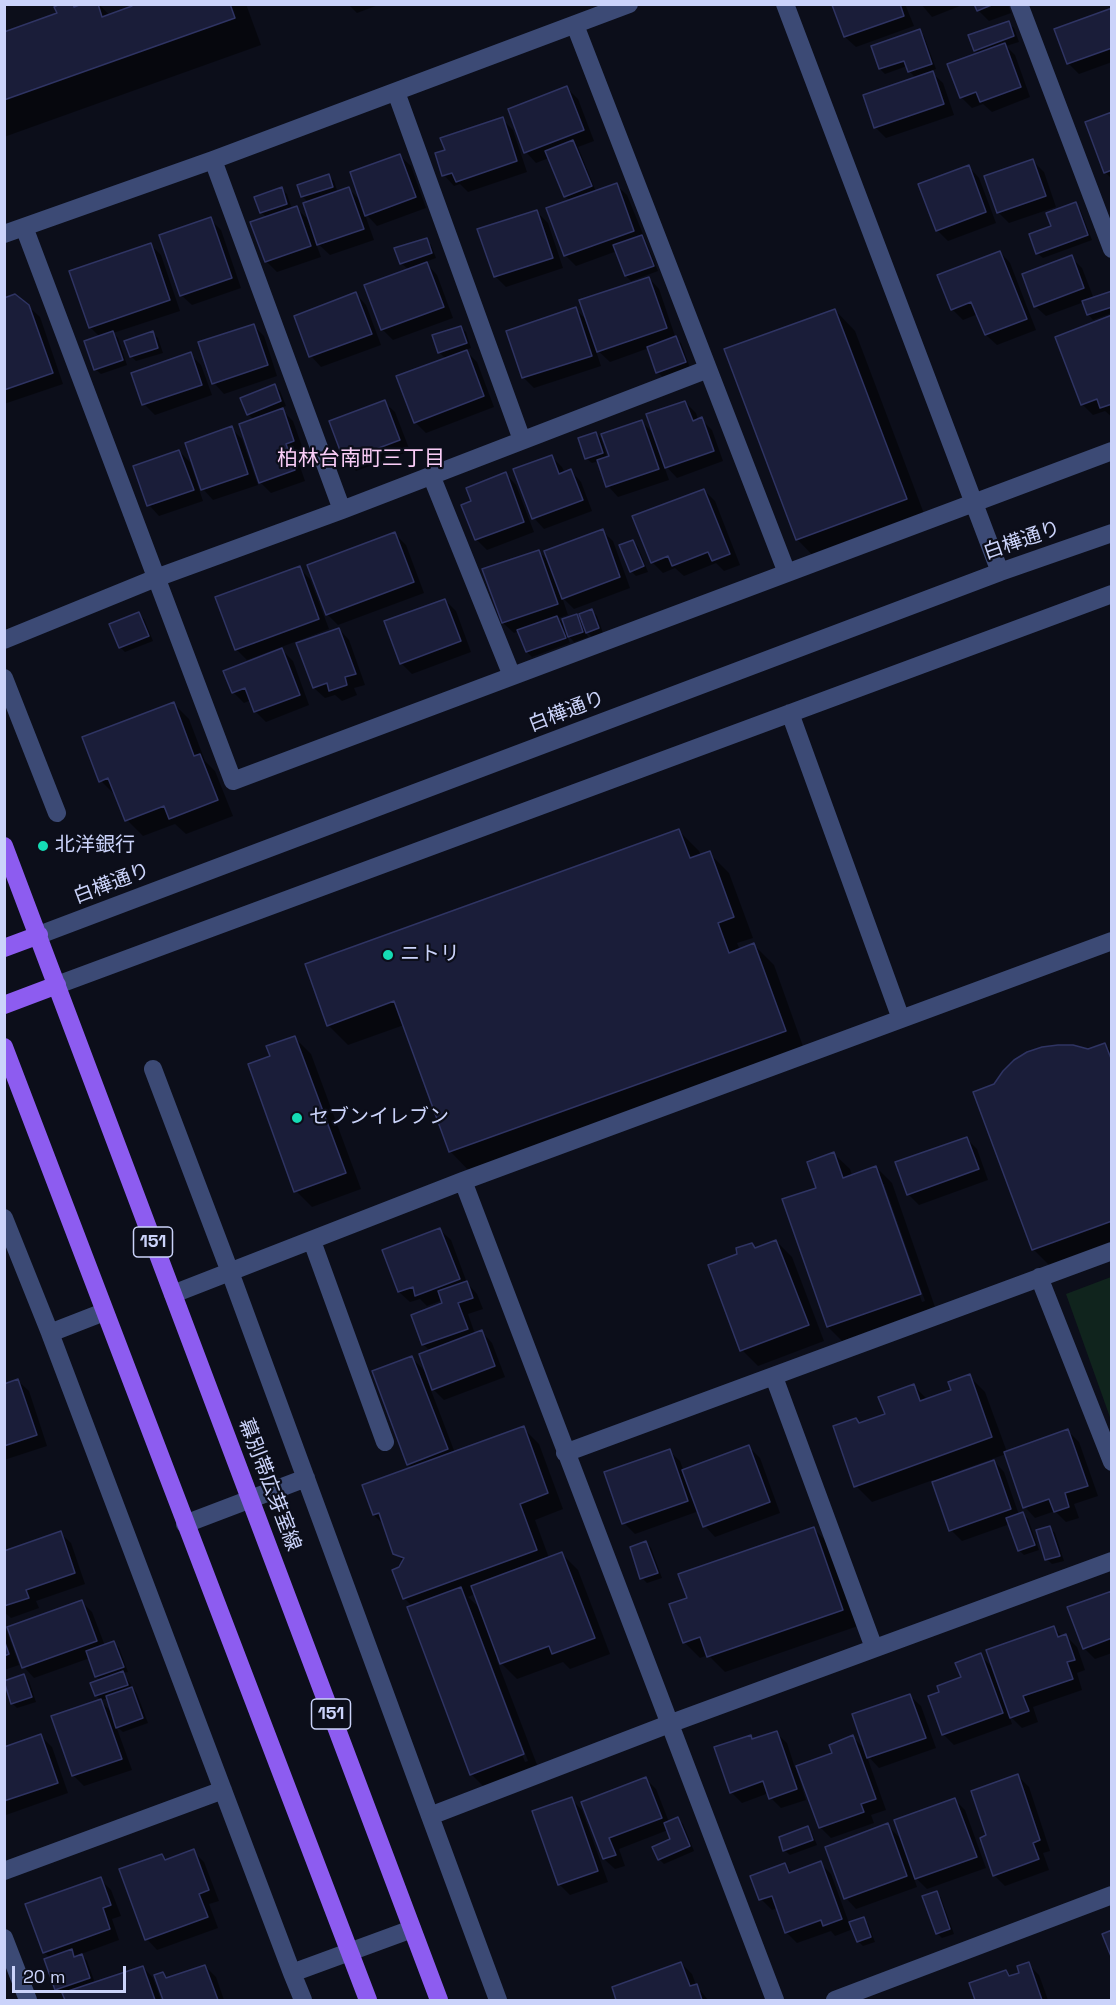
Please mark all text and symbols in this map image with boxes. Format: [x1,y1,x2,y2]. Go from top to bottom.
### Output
district label: 柏林台南町三丁目 [277,446,445,472]
street label: 白樺通り [980,517,1064,565]
street label: 白樺通り [525,686,609,738]
place label: 北洋銀行 [55,834,135,858]
marker: 北洋銀行 [36,839,50,853]
street label: 白樺通り [70,858,154,910]
place label: ニトリ [400,943,460,967]
marker: ニトリ [381,948,395,962]
place label: セブンイレブン [309,1106,449,1130]
marker: セブンイレブン [290,1111,304,1125]
road number: 151 [134,1227,172,1257]
street label: 幕別帯広芽室線 [233,1415,305,1555]
road number: 151 [312,1699,350,1729]
scale bar [15,1954,129,1992]
text: 20 m [23,1965,66,1988]

